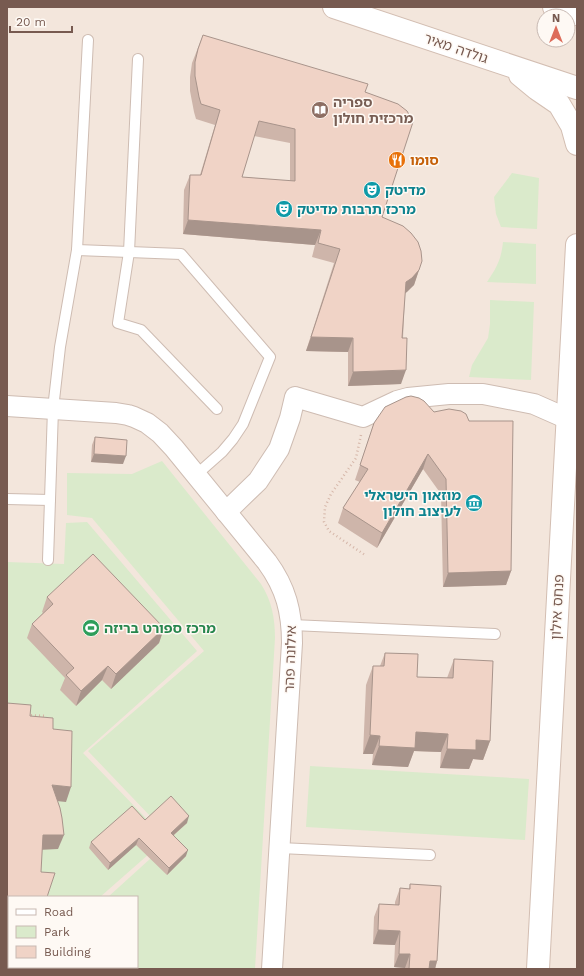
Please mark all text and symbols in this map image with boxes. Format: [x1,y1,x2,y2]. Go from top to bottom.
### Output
scale bar [10,8,72,34]
north arrow [536,8,576,48]
text: N [552,12,560,25]
text: 20 m [16,15,46,29]
street label: גולדה מאיר [422,30,490,66]
place label: ספריה מרכזית חולון [333,94,413,126]
library icon: ספריה מרכזית חולון [310,100,330,120]
restaurant icon: סומו [387,150,407,170]
place label: סומו [410,152,439,168]
theatre icon: מדיטק [362,180,382,200]
place label: מדיטק [385,182,426,198]
theatre icon: מרכז תרבות מדיטק [274,199,294,219]
place label: מרכז תרבות מדיטק [297,201,416,217]
place label: מוזאון הישראלי לעיצוב חולון [364,487,461,519]
museum icon: מוזאון הישראלי לעיצוב חולון [464,493,484,513]
street label: פנחס אילון [547,574,567,640]
sports icon: מרכז ספורט בריזה [81,618,101,638]
place label: מרכז ספורט בריזה [104,620,216,636]
street label: אילונה פהר [281,625,299,693]
legend [8,896,138,968]
text: Road [44,905,73,919]
text: Park [44,925,70,939]
text: Building [44,945,91,959]

